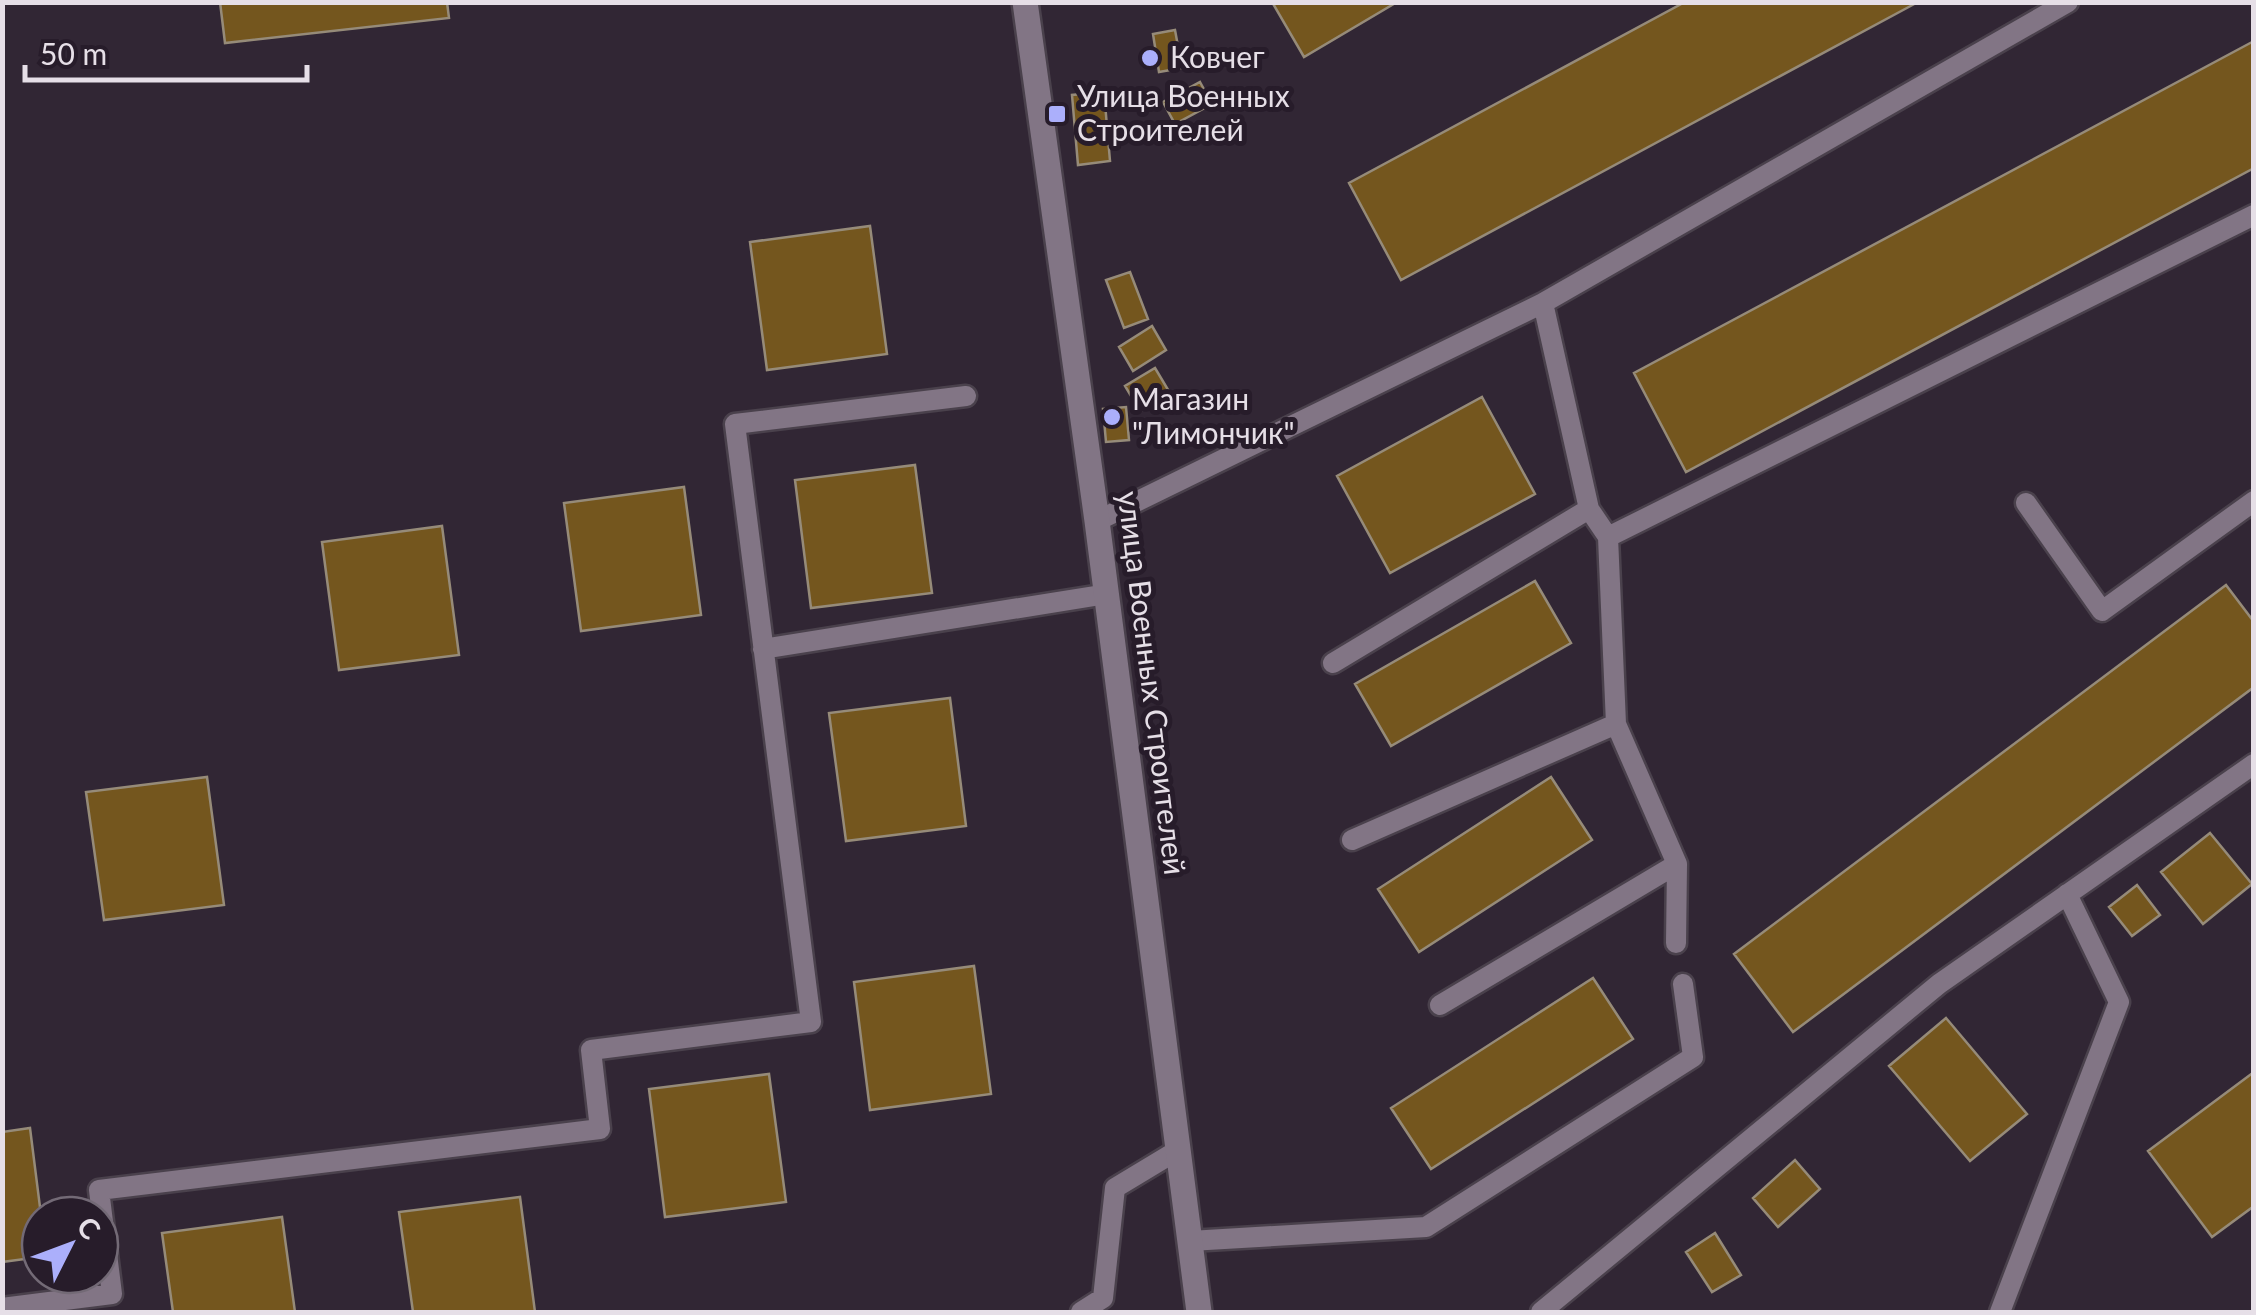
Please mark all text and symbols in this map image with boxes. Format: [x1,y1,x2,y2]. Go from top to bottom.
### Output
scale bar [25,20,308,82]
text: 50 m [40,35,107,71]
place label: Ковчег [1170,38,1265,74]
marker: Ковчег [1139,47,1161,69]
place label: Улица Военных Строителей [1077,77,1290,147]
marker: Улица Военных Строителей [1046,103,1068,125]
place label: Магазин "Лимончик" [1132,380,1295,450]
marker: Магазин "Лимончик" [1101,406,1123,428]
street label: улица Военных Строителей [1112,489,1194,877]
north arrow [20,1195,120,1295]
text: С [70,1209,108,1246]

